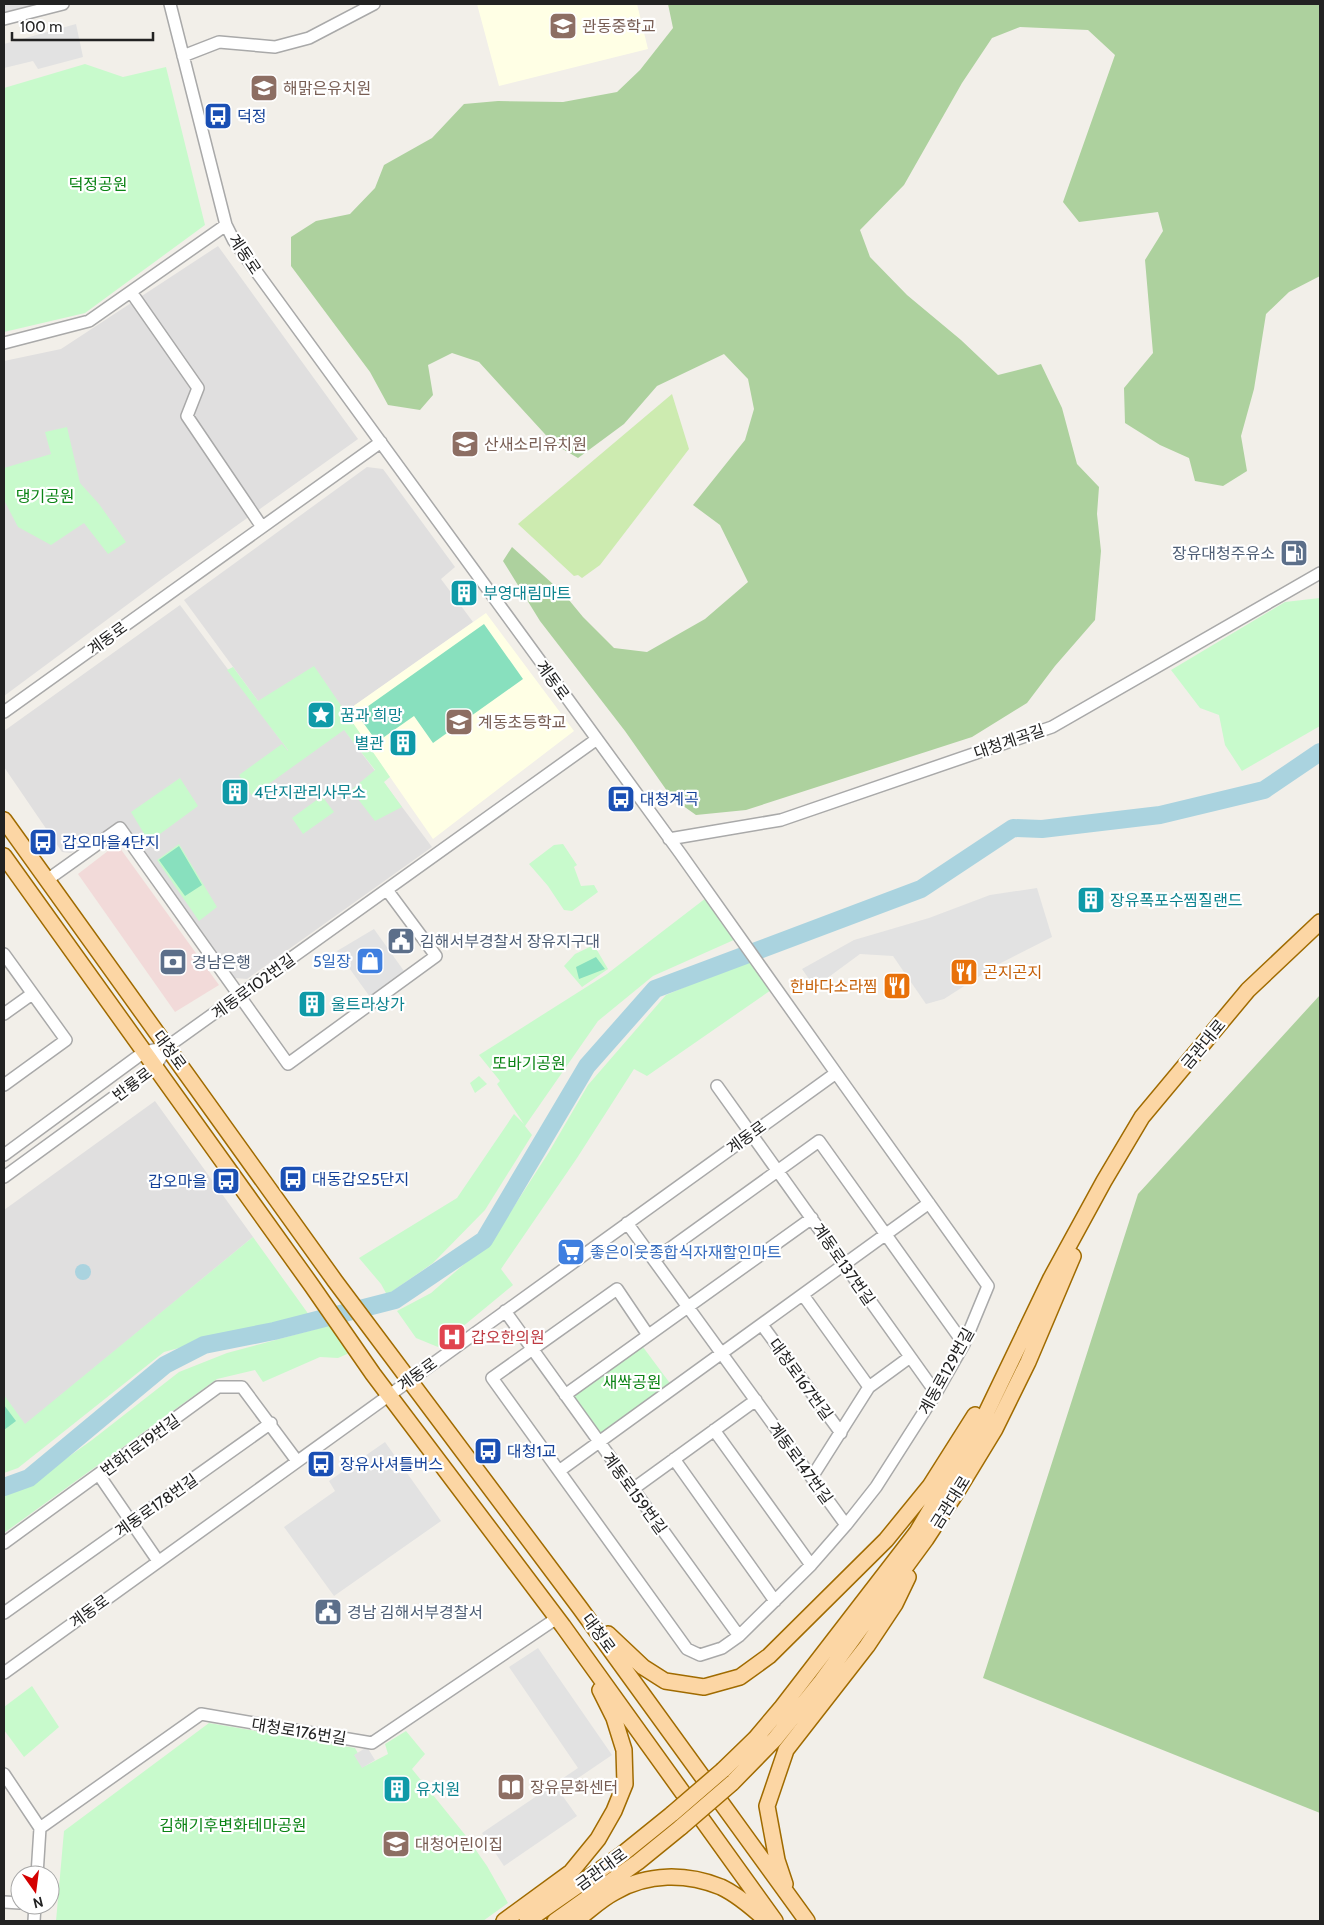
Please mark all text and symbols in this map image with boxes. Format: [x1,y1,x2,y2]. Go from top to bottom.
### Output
scale bar [12,10,154,42]
school or university icon: 관동중학교 [548,11,578,41]
place label: 관동중학교 [582,17,656,36]
text: 100 m [20,18,62,36]
school or university icon: 해맑은유치원 [249,73,279,103]
place label: 해맑은유치원 [283,79,371,98]
bus stop icon: 덕정 [203,101,233,131]
place label: 덕정 [237,107,266,126]
park label: 덕정공원 [69,175,127,194]
street label: 계동로 [224,231,265,278]
school or university icon: 산새소리유치원 [450,429,480,459]
place label: 산새소리유치원 [484,435,587,454]
park label: 댕기공원 [16,487,74,506]
fuel station icon: 장유대청주유소 [1279,538,1309,568]
place label: 장유대청주유소 [1172,544,1275,563]
building icon: 부영대림마트 [449,578,479,608]
place label: 부영대림마트 [483,584,571,603]
street label: 계동로 [84,618,131,659]
street label: 계동로 [532,657,573,704]
place icon: 꿈과 희망 [306,700,336,730]
place label: 꿈과 희망 [340,706,403,725]
school or university icon: 계동초등학교 [444,707,474,737]
place label: 계동초등학교 [478,713,566,732]
street label: 대청계곡길 [971,721,1047,762]
building icon: 별관 [388,728,418,758]
place label: 별관 [355,734,384,753]
building icon: 4단지관리사무소 [220,777,250,807]
place label: 4단지관리사무소 [254,783,366,802]
bus stop icon: 대청계곡 [606,784,636,814]
place label: 대청계곡 [640,790,699,809]
bus stop icon: 갑오마을4단지 [28,827,58,857]
place label: 갑오마을4단지 [62,833,160,852]
building icon: 장유폭포수찜질랜드 [1076,885,1106,915]
place label: 장유폭포수찜질랜드 [1110,891,1242,910]
public building icon: 김해서부경찰서 장유지구대 [386,926,416,956]
place label: 김해서부경찰서 장유지구대 [420,932,600,951]
shop icon: 5일장 [355,946,385,976]
bank icon: 경남은행 [158,947,188,977]
street label: 계동로102번길 [208,950,299,1023]
place label: 5일장 [313,952,351,971]
place label: 경남은행 [192,953,251,972]
restaurant icon: 곤지곤지 [949,957,979,987]
place label: 곤지곤지 [983,963,1042,982]
restaurant icon: 한바다소라찜 [882,971,912,1001]
place label: 한바다소라찜 [790,977,878,996]
building icon: 울트라상가 [297,989,327,1019]
place label: 울트라상가 [331,995,405,1014]
street label: 금관대로 [1177,1015,1230,1073]
street label: 대청로 [149,1027,190,1074]
park label: 또바기공원 [492,1054,566,1073]
street label: 반룡로 [109,1063,156,1105]
street label: 계동로 [723,1117,770,1158]
bus stop icon: 대동갑오5단지 [278,1164,308,1194]
bus stop icon: 갑오마을 [211,1166,241,1196]
place label: 대동갑오5단지 [312,1170,409,1189]
place label: 갑오마을 [148,1172,207,1191]
street label: 계동로137번길 [808,1220,879,1309]
supermarket icon: 좋은이웃종합식자재할인마트 [556,1237,586,1267]
place label: 좋은이웃종합식자재할인마트 [590,1243,781,1262]
hospital icon: 갑오한의원 [437,1322,467,1352]
street label: 계동로129번길 [915,1325,978,1418]
place label: 갑오한의원 [471,1328,545,1347]
street label: 대청로167번길 [765,1335,836,1424]
street label: 계동로 [394,1354,441,1395]
park label: 새싹공원 [603,1373,661,1392]
street label: 번화1로19번길 [97,1410,184,1480]
street label: 계동로147번길 [765,1419,837,1508]
bus stop icon: 대청1교 [473,1436,503,1466]
place label: 대청1교 [507,1442,556,1461]
bus stop icon: 장유사셔틀버스 [306,1449,336,1479]
street label: 계동로159번길 [599,1449,671,1538]
place label: 장유사셔틀버스 [340,1455,443,1474]
street label: 계동로178번길 [111,1470,201,1541]
street label: 금관대로 [927,1472,974,1532]
street label: 계동로 [66,1591,113,1632]
public building icon: 경남 김해서부경찰서 [313,1597,343,1627]
place label: 경남 김해서부경찰서 [347,1603,483,1622]
street label: 대청로 [578,1610,619,1657]
street label: 대청로176번길 [250,1715,348,1748]
library icon: 장유문화센터 [496,1772,526,1802]
building icon: 유치원 [382,1774,412,1804]
place label: 장유문화센터 [530,1778,618,1797]
place label: 유치원 [416,1780,460,1799]
park label: 김해기후변화테마공원 [159,1816,307,1835]
school or university icon: 대청어린이집 [381,1829,411,1859]
place label: 대청어린이집 [415,1835,503,1854]
street label: 금관대로 [572,1844,631,1894]
north arrow [10,1865,60,1915]
text: N [31,1893,45,1913]

